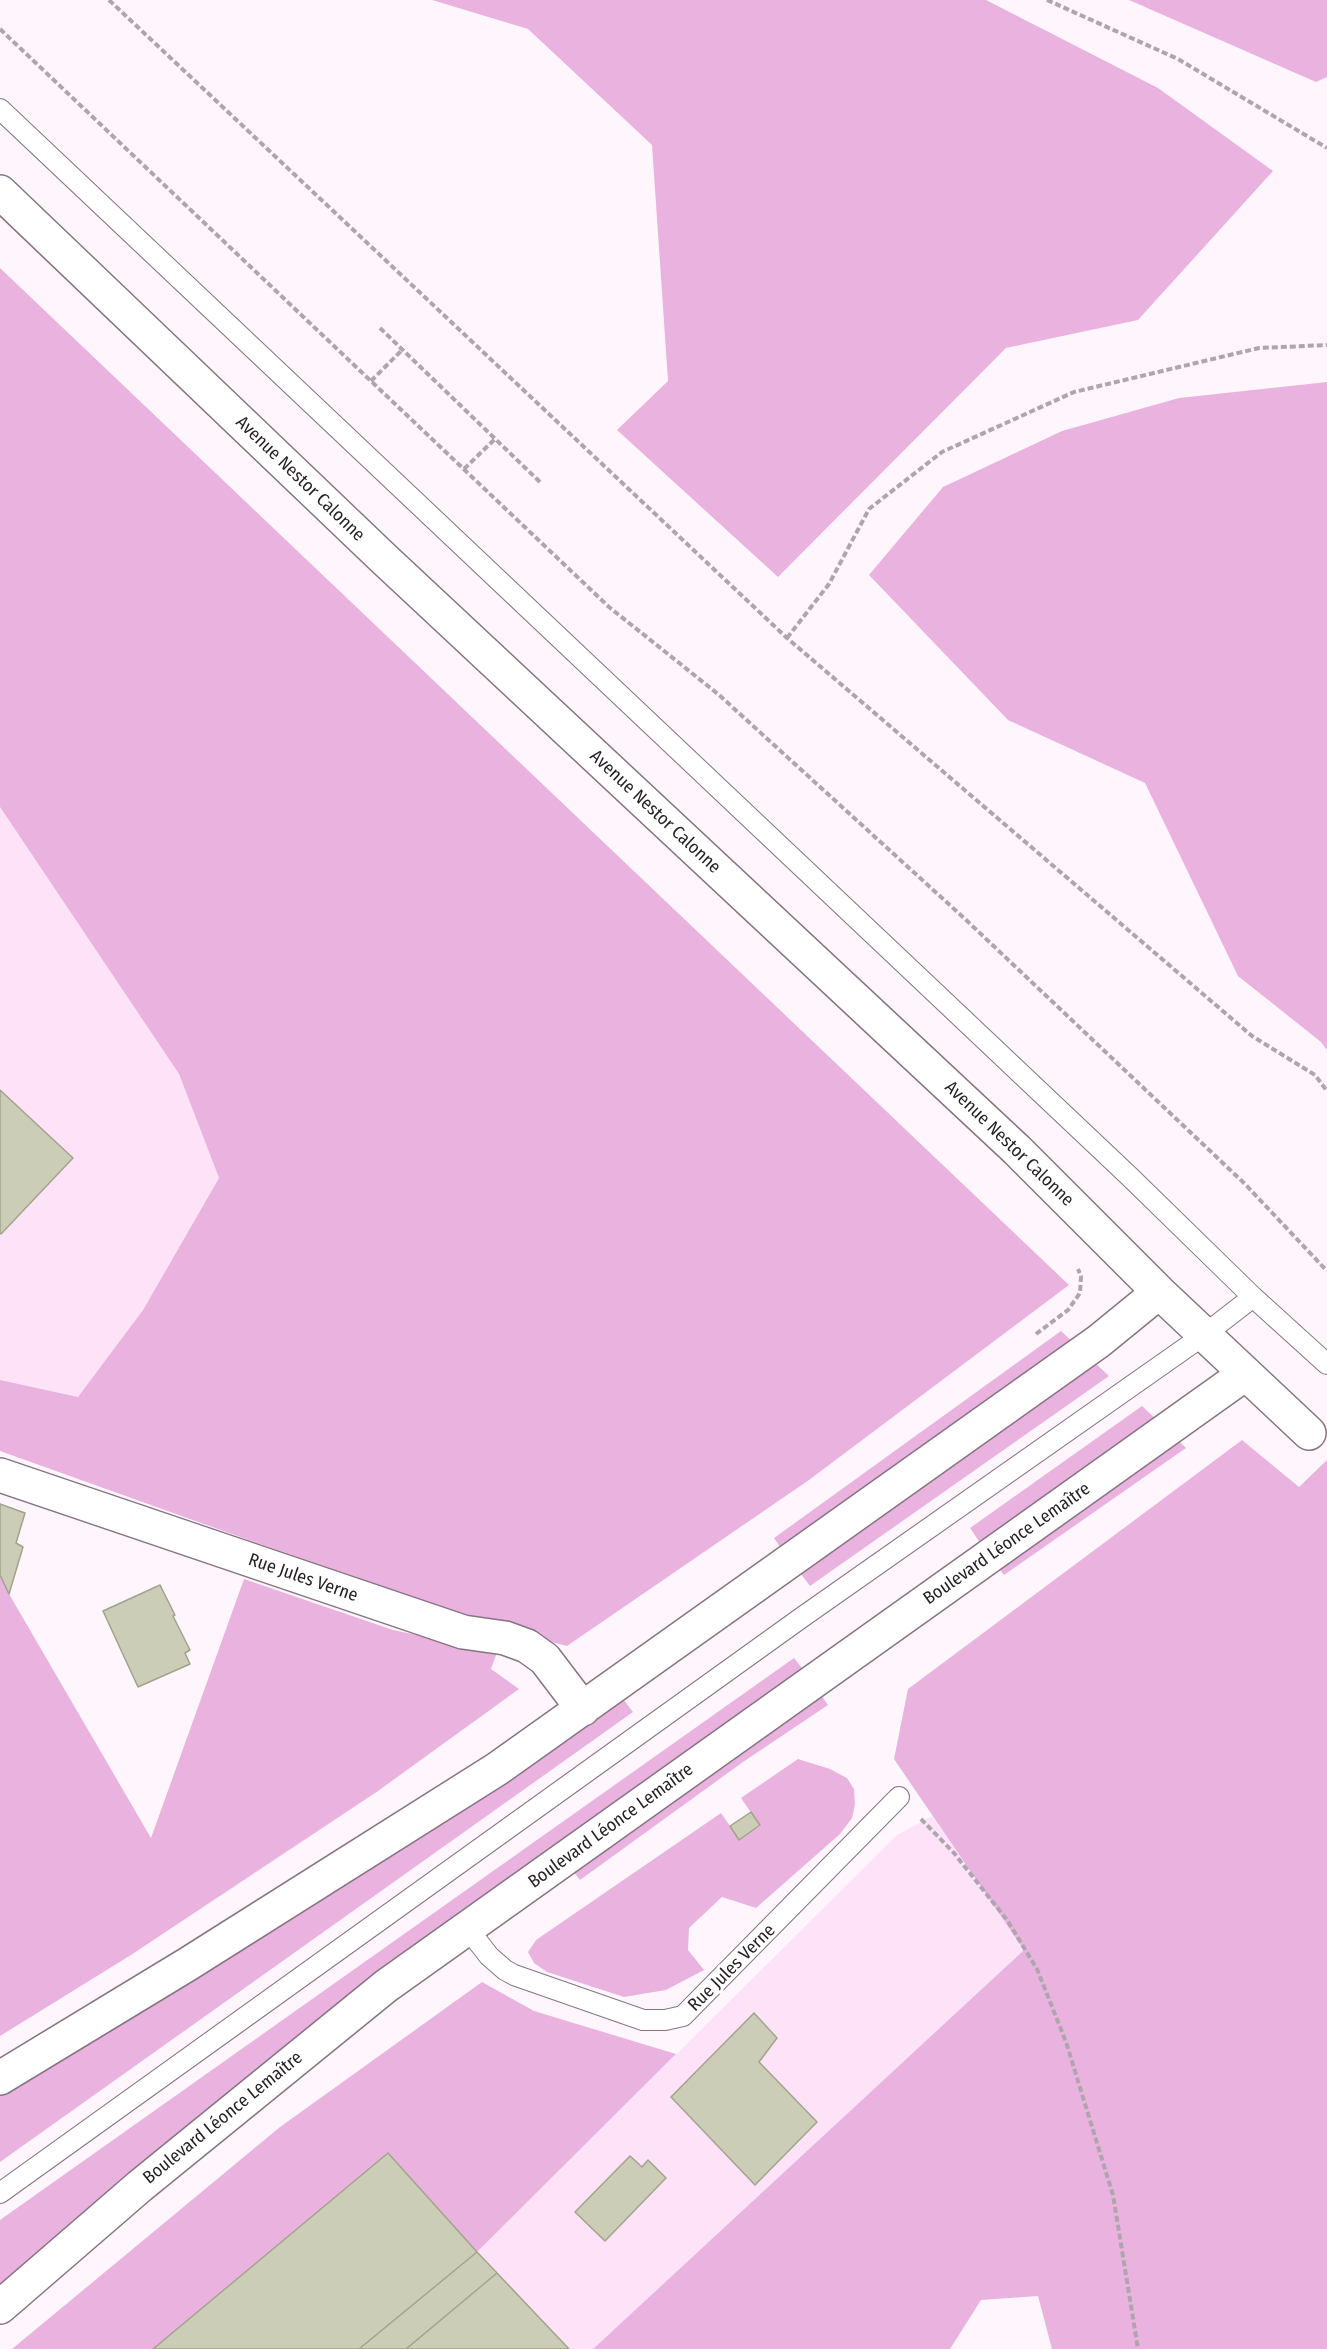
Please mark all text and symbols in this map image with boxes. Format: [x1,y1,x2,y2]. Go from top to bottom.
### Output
street label: Avenue Nestor Calonne [231,412,369,546]
street label: Avenue Nestor Calonne [585,746,725,878]
street label: Avenue Nestor Calonne [940,1077,1078,1211]
street label: Boulevard Léonce Lemaître [919,1478,1095,1610]
street label: Rue Jules Verne [245,1549,361,1607]
street label: Boulevard Léonce Lemaître [524,1759,698,1893]
street label: Rue Jules Verne [684,1920,780,2016]
street label: Boulevard Léonce Lemaître [139,2047,307,2189]

